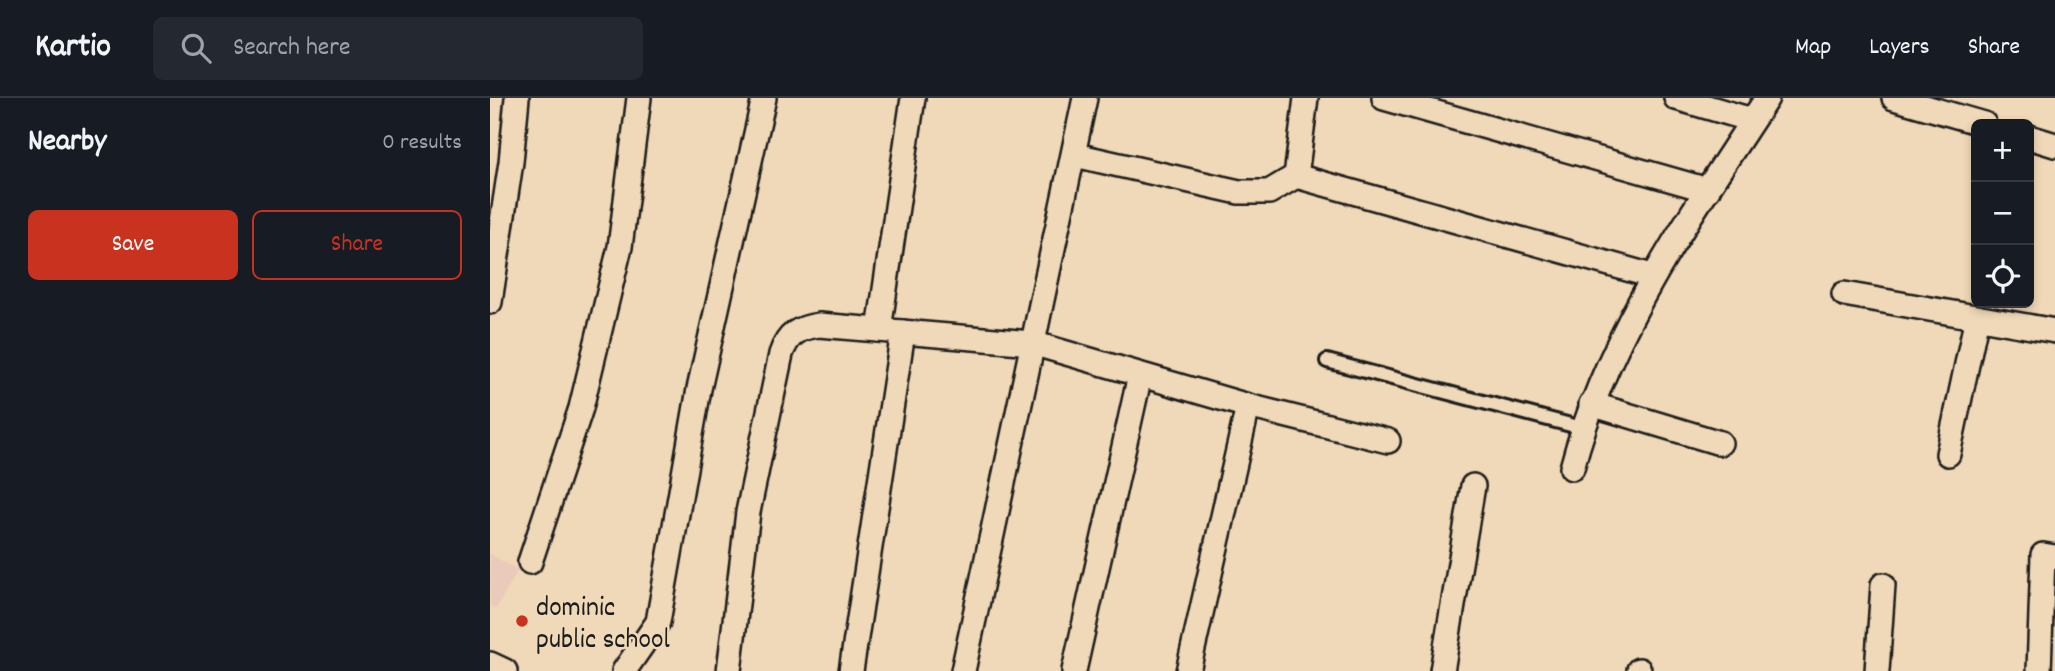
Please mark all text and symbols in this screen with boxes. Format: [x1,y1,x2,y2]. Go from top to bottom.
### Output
search box [153,17,643,80]
text: Kartio [35,25,111,72]
icon: search [177,29,215,67]
text: Search here [233,30,350,67]
text: Map [1795,31,1831,65]
text: Layers [1869,31,1930,65]
text: Share [1968,31,2020,65]
map controls [1971,119,2034,308]
button: + [1971,119,2034,182]
text: Nearby [28,122,106,165]
text: 0 results [382,127,462,160]
button: − [1971,182,2034,245]
button: Save [28,210,238,280]
button: Share [252,210,462,280]
button: locate [1971,245,2034,308]
place label: dominic public school [536,590,670,662]
marker: dominic public school [514,613,530,629]

